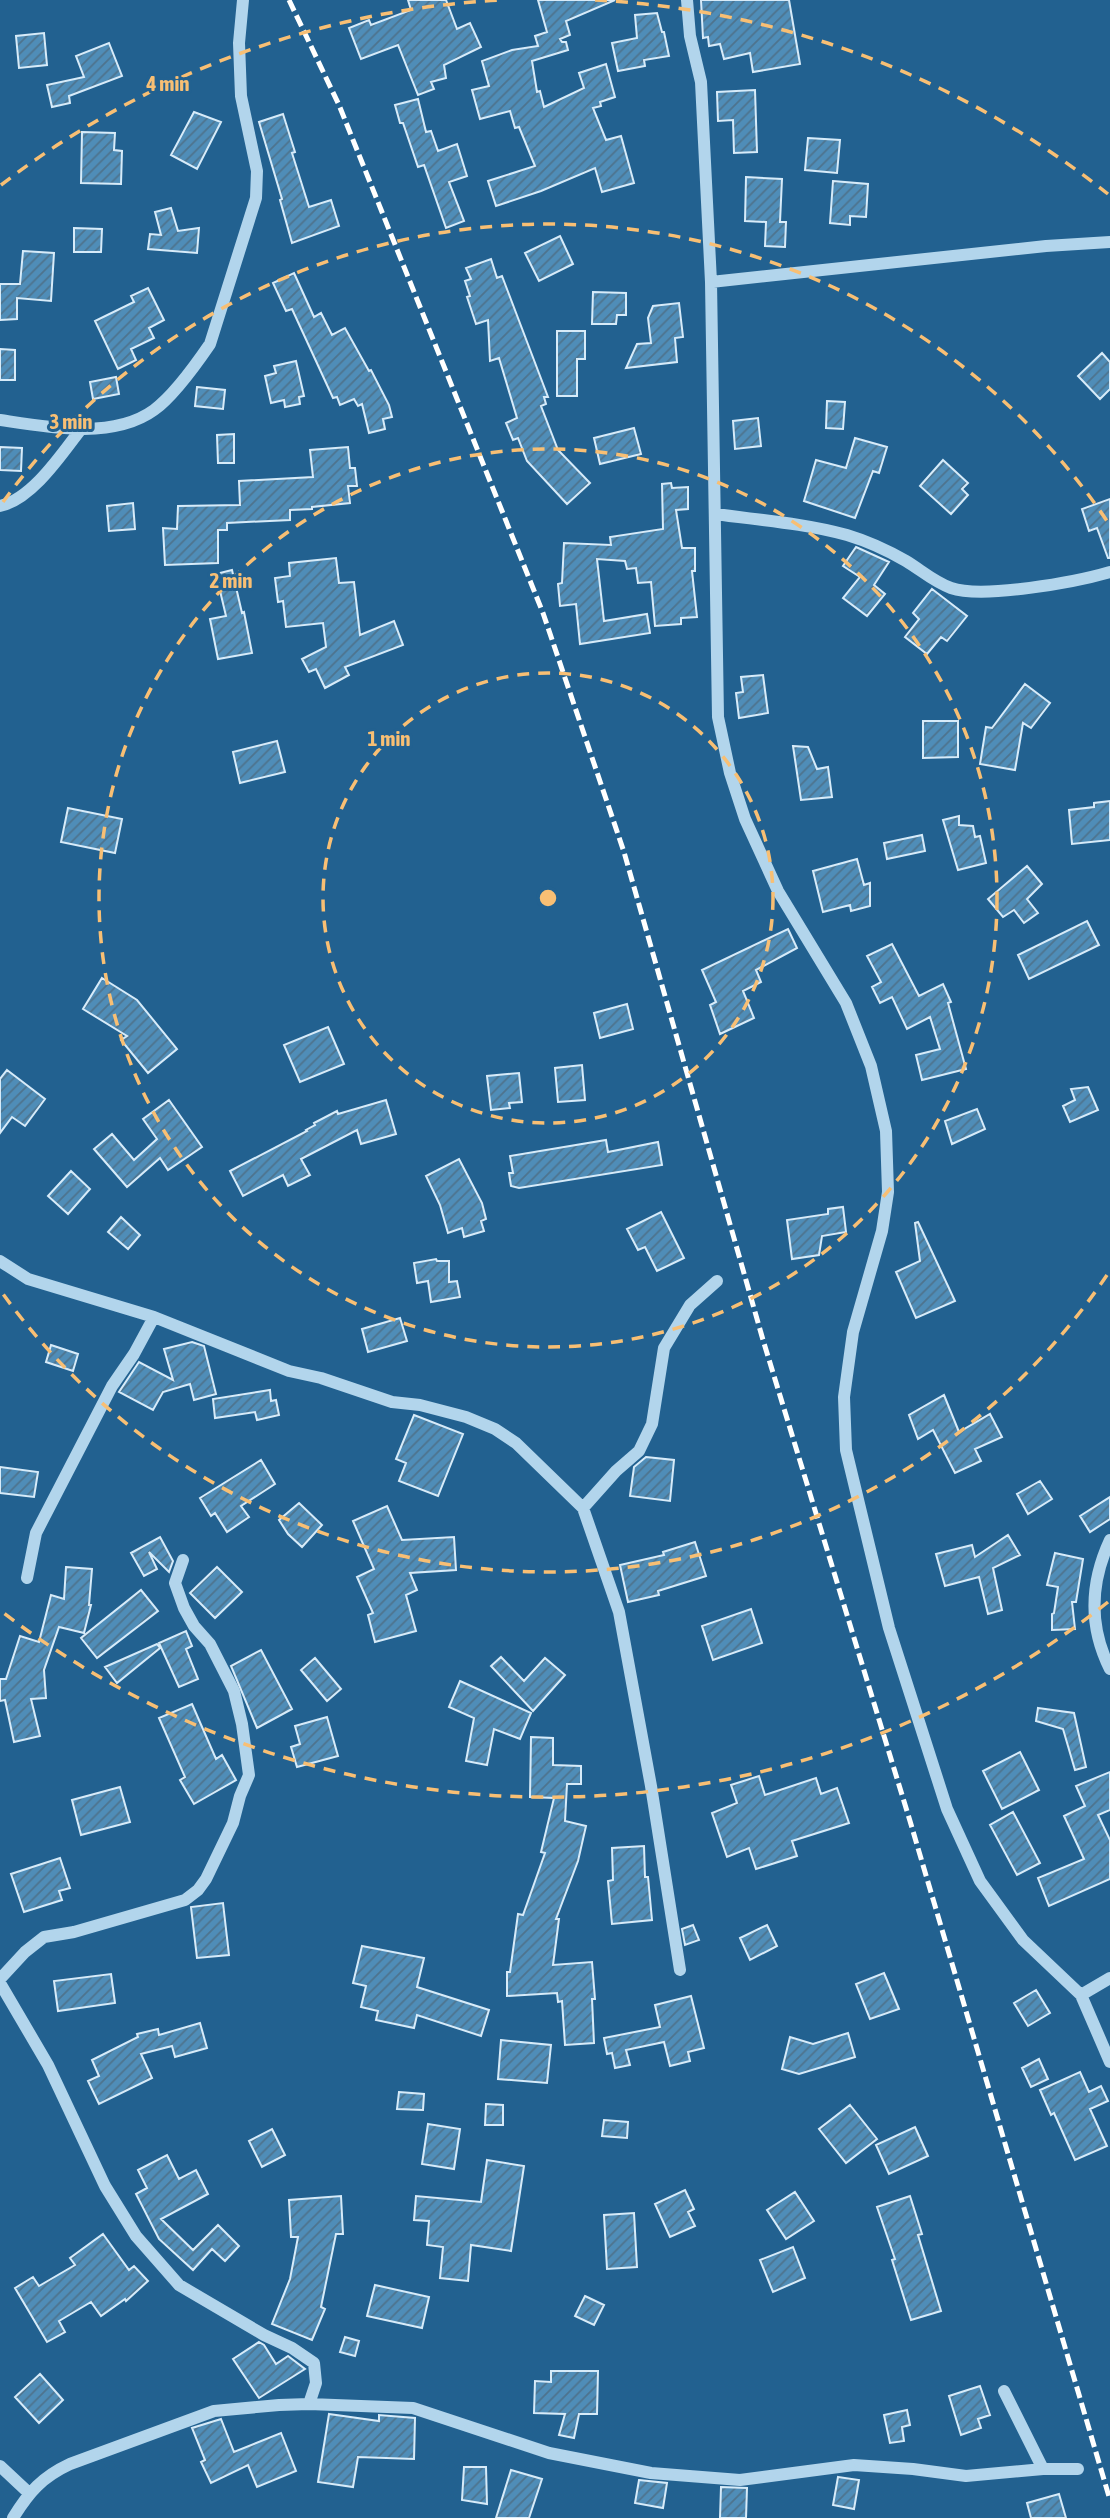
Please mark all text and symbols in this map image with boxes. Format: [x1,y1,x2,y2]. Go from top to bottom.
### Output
text: 4 min [146,71,189,95]
text: 3 min [50,409,92,433]
text: 2 min [210,568,252,592]
text: 1 min [368,726,410,750]
centre of rings [536,886,560,910]

